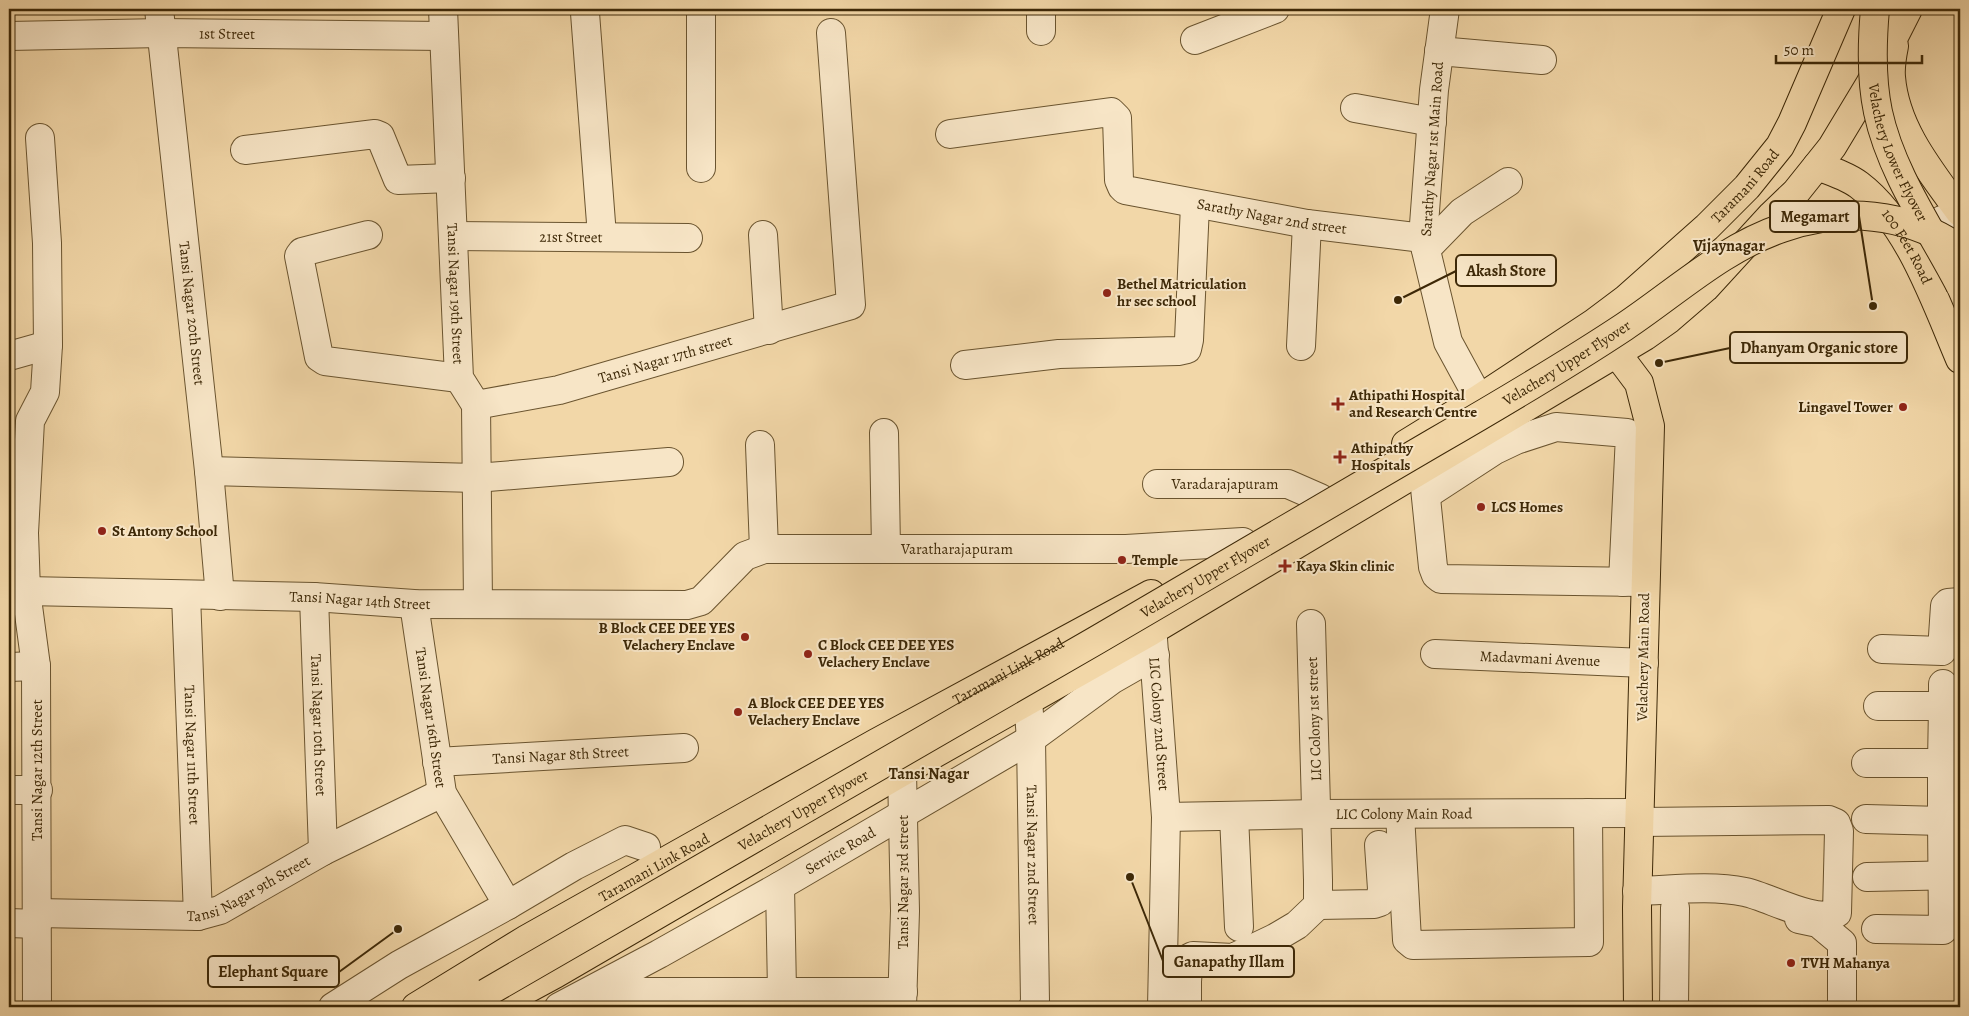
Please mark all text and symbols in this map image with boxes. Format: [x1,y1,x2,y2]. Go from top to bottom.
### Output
street label: 1st Street [199,23,255,44]
scale bar [1776,32,1923,64]
text: 50 m [1784,40,1814,60]
street label: Sarathy Nagar 1st Main Road [1416,60,1448,237]
street label: Velachery Lower Flyover [1864,81,1933,225]
street label: Taramani Road [1707,144,1784,227]
street label: Sarathy Nagar 2nd street [1195,194,1348,239]
callout: Megamart [1770,201,1859,232]
street label: 100 Feet Road [1877,204,1937,288]
text: Megamart [1780,206,1850,228]
street label: Tansi Nagar 19th Street [442,223,468,365]
street label: 21st Street [539,227,603,247]
district label: Vijaynagar [1692,235,1765,257]
street label: Tansi Nagar 20th Street [174,240,210,386]
callout: Akash Store [1456,255,1556,286]
text: Akash Store [1465,260,1546,282]
place label: Bethel Matriculation hr sec school [1117,274,1247,311]
marker: Bethel Matriculation hr sec school [1101,287,1113,299]
street label: Velachery Upper Flyover [1498,315,1635,411]
street label: Tansi Nagar 17th street [596,330,735,388]
callout: Dhanyam Organic store [1730,332,1907,363]
text: Dhanyam Organic store [1740,337,1898,359]
place label: Athipathi Hospital and Research Centre [1348,385,1477,422]
marker: Athipathi Hospital and Research Centre [1331,397,1345,411]
place label: Lingavel Tower [1798,397,1893,417]
marker: Lingavel Tower [1897,401,1909,413]
place label: Athipathy Hospitals [1350,438,1414,475]
marker: Athipathy Hospitals [1333,450,1347,464]
street label: Varadarajapuram [1170,474,1279,494]
place label: LCS Homes [1491,497,1563,517]
marker: LCS Homes [1475,501,1487,513]
place label: St Antony School [112,521,218,541]
marker: St Antony School [96,525,108,537]
street label: Velachery Upper Flyover [1136,531,1274,623]
street label: Varatharajapuram [900,539,1013,559]
place label: Temple [1132,550,1178,570]
marker: Temple [1116,554,1128,566]
place label: Kaya Skin clinic [1296,556,1395,576]
marker: Kaya Skin clinic [1278,559,1292,573]
street label: Tansi Nagar 14th Street [289,586,430,614]
street label: Velachery Main Road [1632,592,1654,722]
place label: B Block CEE DEE YES Velachery Enclave [599,618,735,655]
marker: B Block CEE DEE YES Velachery Enclave [739,631,751,643]
street label: Taramani Link Road [949,633,1068,710]
place label: C Block CEE DEE YES Velachery Enclave [817,635,954,672]
street label: Tansi Nagar 16th Street [411,646,451,789]
street label: Madavmani Avenue [1479,646,1601,671]
marker: C Block CEE DEE YES Velachery Enclave [802,648,814,660]
street label: Tansi Nagar 10th Street [306,653,331,797]
street label: LIC Colony 2nd Street [1144,656,1174,791]
street label: LIC Colony 1st street [1302,656,1326,782]
street label: Tansi Nagar 11th Street [179,685,205,825]
place label: A Block CEE DEE YES Velachery Enclave [747,693,884,730]
street label: Tansi Nagar 12th Street [27,699,47,841]
marker: A Block CEE DEE YES Velachery Enclave [732,706,744,718]
street label: Tansi Nagar 8th Street [492,741,630,769]
district label: Tansi Nagar [889,763,970,785]
street label: Velachery Upper Flyover [733,764,872,856]
street label: Tansi Nagar 2nd Street [1022,785,1044,925]
street label: LIC Colony Main Road [1336,804,1473,824]
street label: Tansi Nagar 3rd street [893,815,913,949]
street label: Service Road [802,822,880,879]
street label: Taramani Link Road [595,828,714,907]
street label: Tansi Nagar 9th Street [187,850,314,926]
callout: Ganapathy Illam [1163,946,1294,977]
text: Ganapathy Illam [1174,951,1285,973]
place label: TVH Mahanya [1801,953,1891,973]
callout: Elephant Square [208,956,339,987]
marker: TVH Mahanya [1785,957,1797,969]
text: Elephant Square [218,961,328,983]

